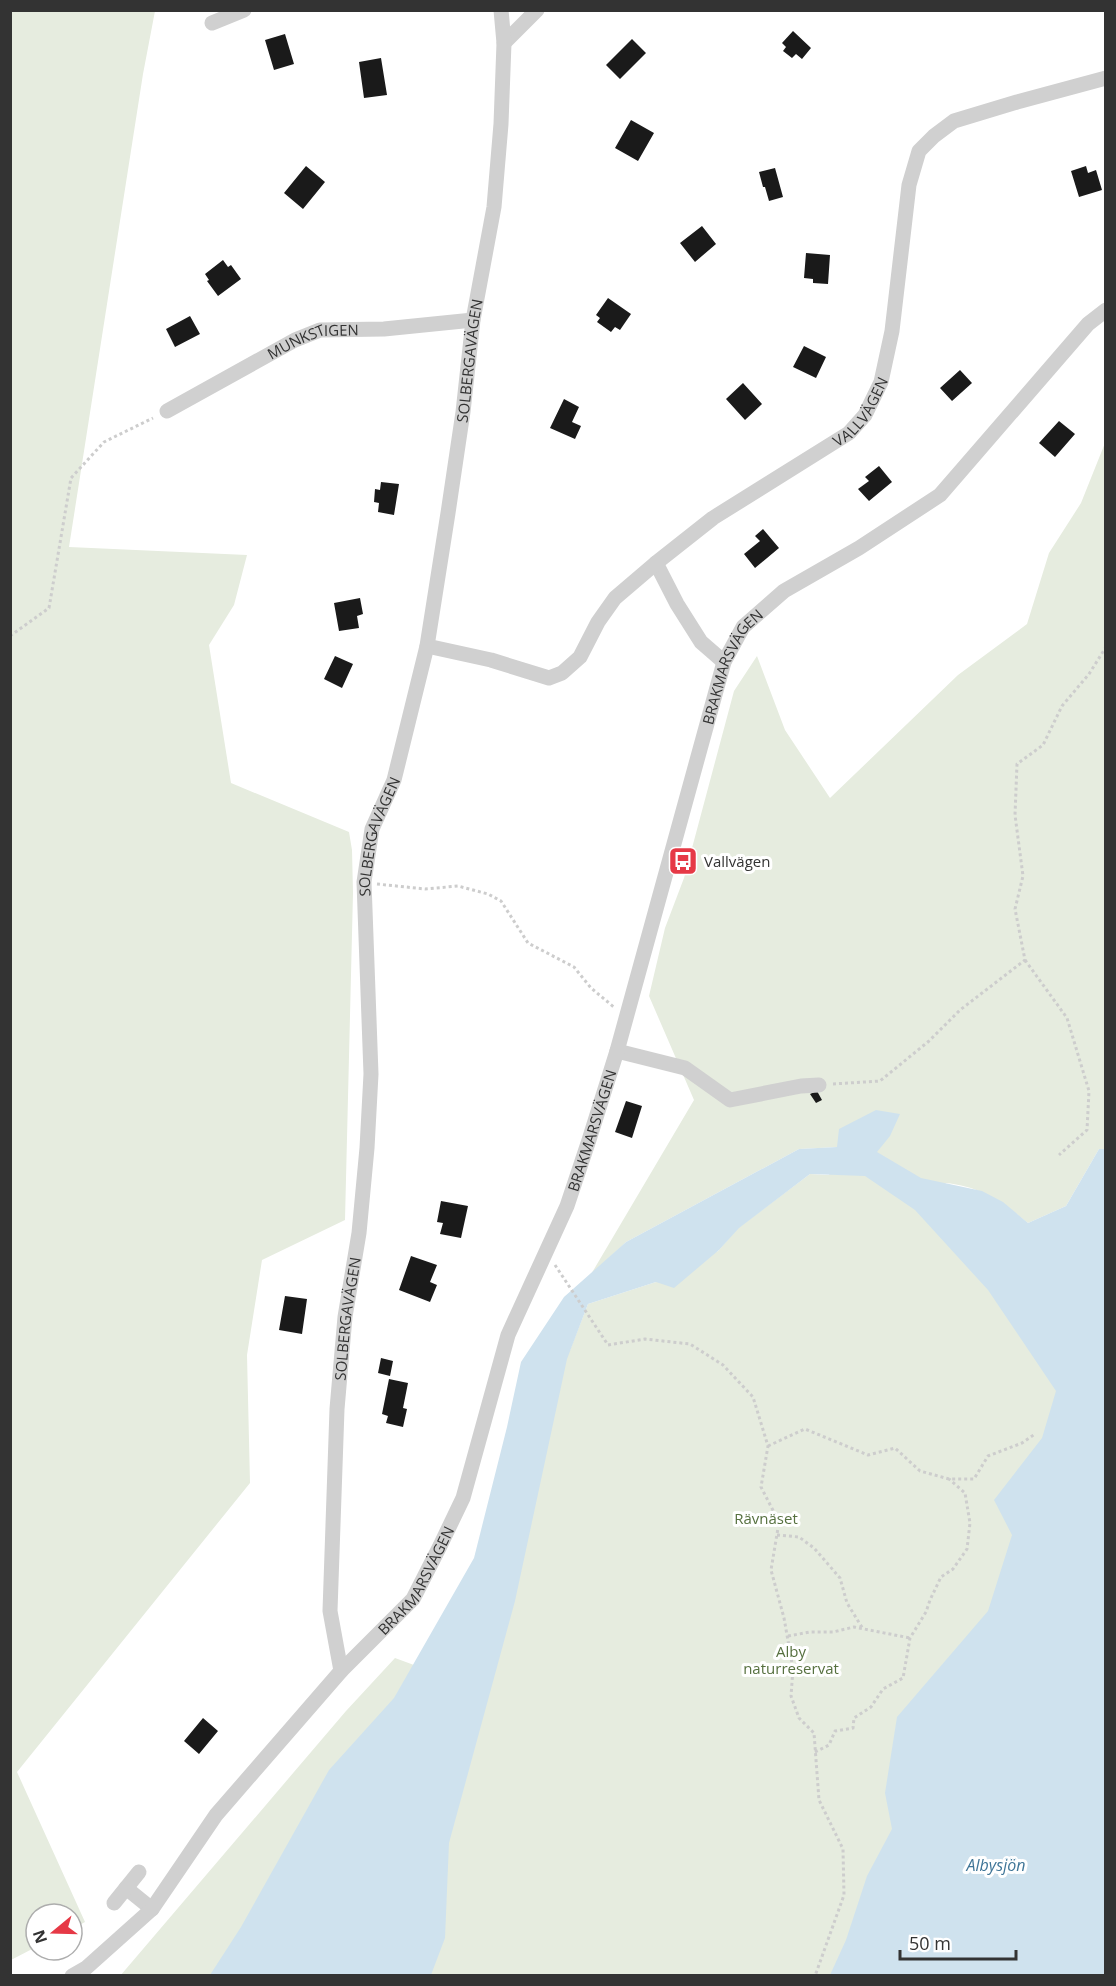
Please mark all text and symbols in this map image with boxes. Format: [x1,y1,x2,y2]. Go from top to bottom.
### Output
street label: SOLBERGAVÄGEN [452,297,487,424]
street label: MUNKSTIGEN [264,319,359,364]
street label: VALLVÄGEN [829,373,892,451]
street label: BRAKMARSVÄGEN [697,604,767,727]
street label: SOLBERGAVÄGEN [354,773,404,897]
bus stop icon: Vallvägen [667,845,699,877]
place label: Vallvägen [704,851,770,871]
street label: BRAKMARSVÄGEN [563,1067,621,1194]
street label: SOLBERGAVÄGEN [330,1255,365,1381]
park label: Rävnäset [734,1508,798,1528]
street label: BRAKMARSVÄGEN [373,1523,458,1639]
park label: Alby naturreservat [743,1641,839,1678]
water label: Albysjön [966,1854,1025,1876]
north arrow [24,1902,84,1962]
scale bar [900,1923,1016,1961]
text: N [27,1927,52,1947]
text: 50 m [909,1931,951,1955]

